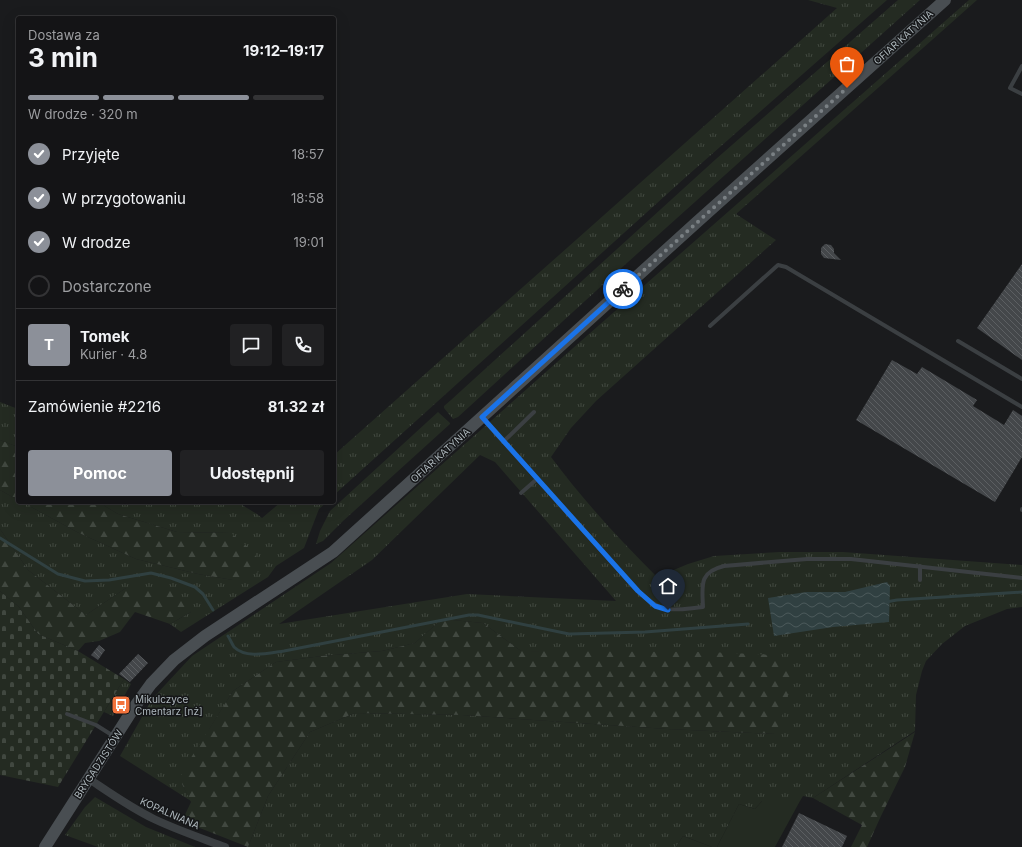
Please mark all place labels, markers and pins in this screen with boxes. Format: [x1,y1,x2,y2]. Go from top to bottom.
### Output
pin [830,47,864,88]
pin [651,569,685,610]
place label: Mikulczyce Cmentarz [nż] [135,693,203,717]
bus stop icon: Mikulczyce Cmentarz [nż] [110,694,132,716]

